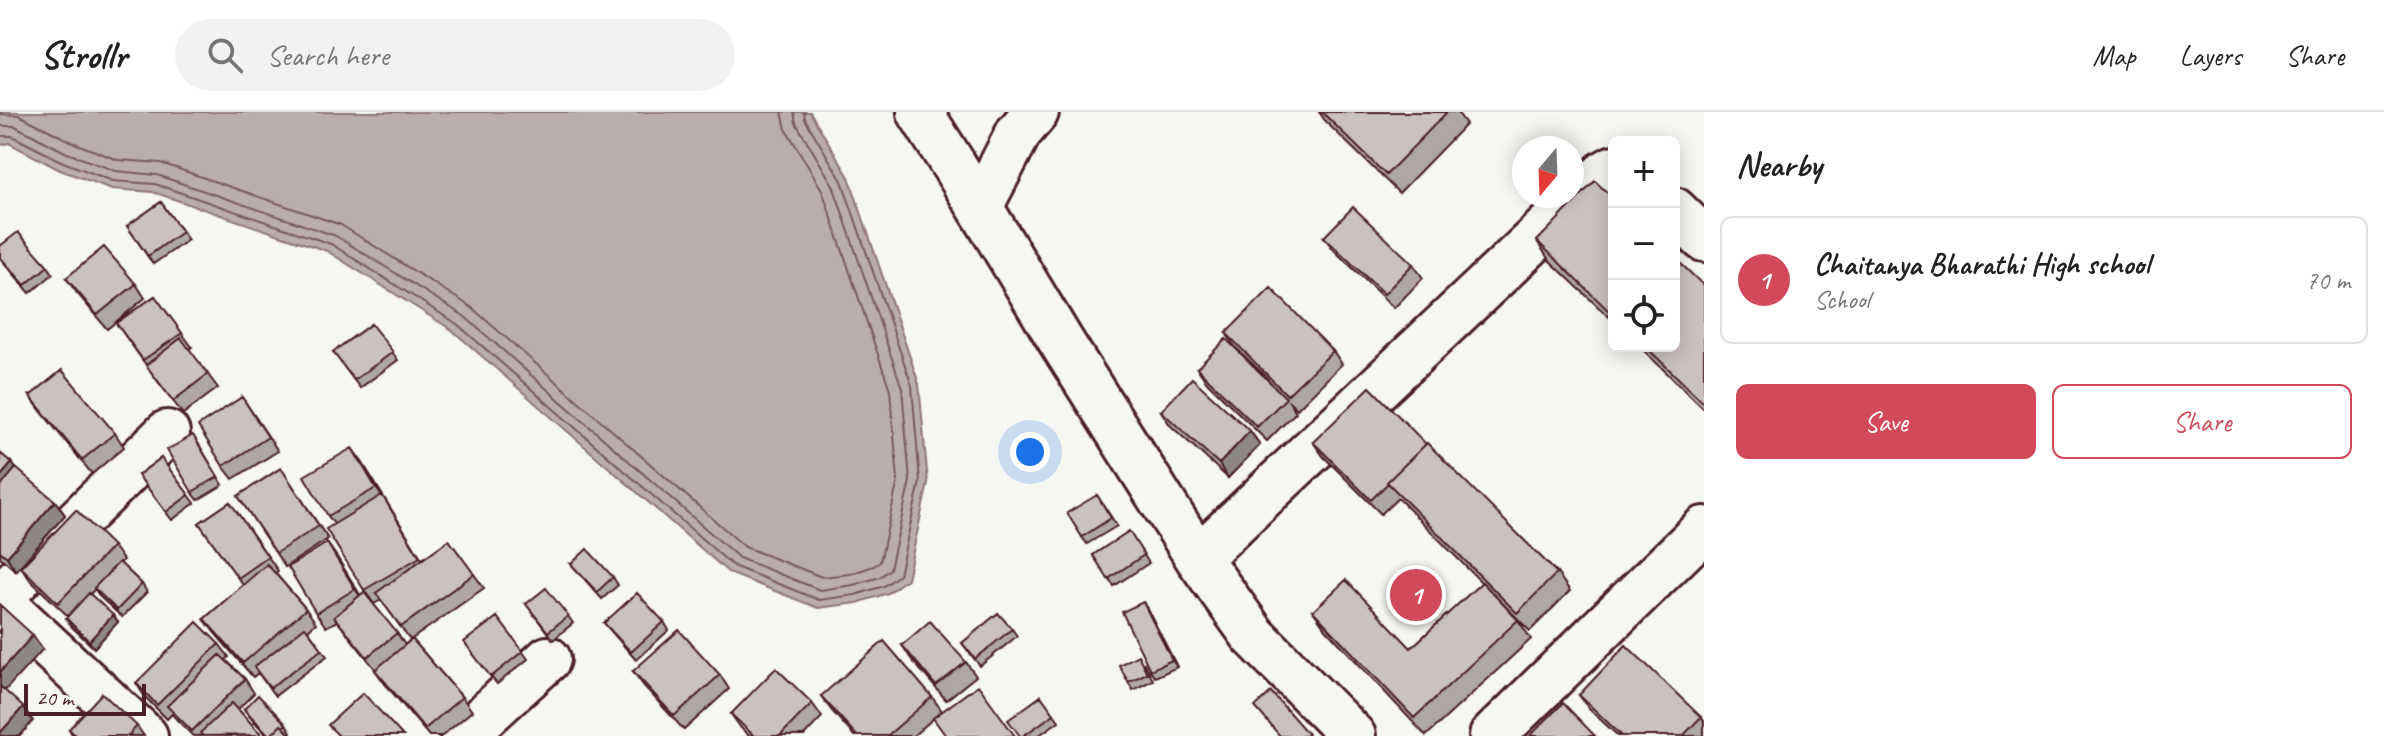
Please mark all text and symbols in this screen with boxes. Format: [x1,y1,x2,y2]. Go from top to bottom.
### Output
search box [175,19,735,91]
text: Strollr [40,32,127,79]
icon: search [203,33,247,77]
text: Search here [267,36,389,74]
text: Map [2093,38,2136,73]
text: Layers [2180,38,2241,73]
text: Share [2285,38,2344,73]
north arrow [1512,136,1584,208]
map controls [1608,136,1680,352]
button: + [1608,136,1680,208]
text: Nearby [1736,143,1822,186]
button: − [1608,208,1680,280]
text: Chaitanya Bharathi High school [1814,245,2150,283]
text: 1 [1758,264,1770,297]
text: 70 m [2306,264,2350,297]
button: locate [1608,280,1680,352]
text: School [1814,283,1870,316]
button: Save [1736,384,2036,459]
button: Share [2052,384,2352,459]
your location [1010,432,1050,472]
pin: 1 [1390,565,1442,625]
scale bar [24,680,146,716]
text: 20 m [36,684,73,712]

